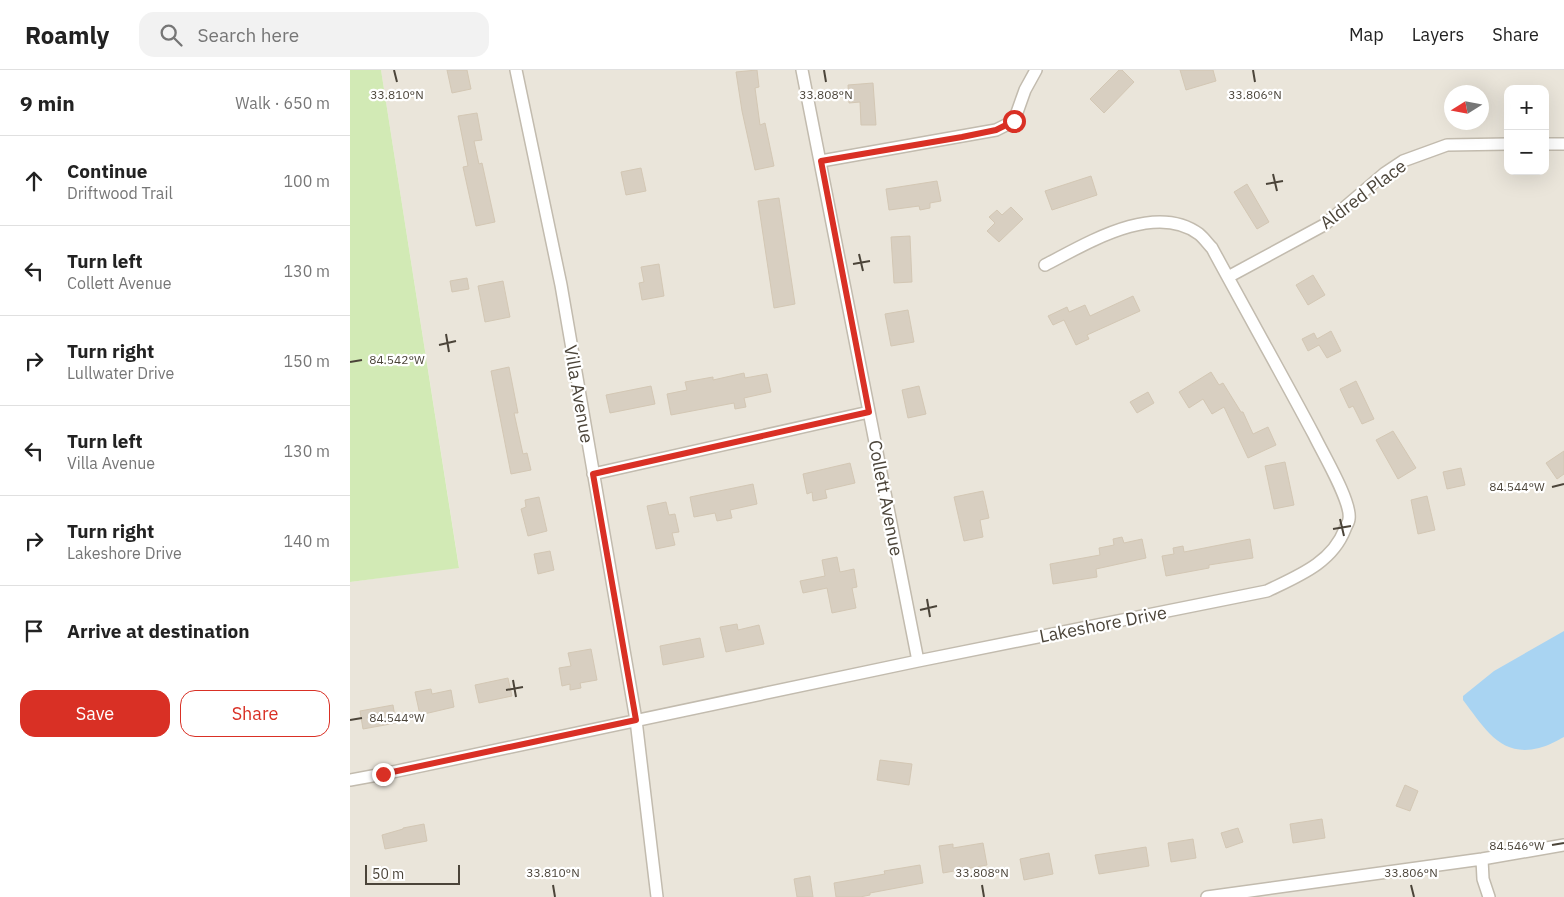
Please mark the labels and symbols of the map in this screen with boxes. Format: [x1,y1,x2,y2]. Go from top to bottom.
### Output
north arrow [1444,85,1489,130]
text: 33.810°N [370,87,424,102]
text: 33.808°N [799,87,853,102]
text: 33.806°N [1228,87,1282,102]
route start [1003,110,1026,133]
street label: Aldred Place [1315,154,1411,234]
street label: Villa Avenue [559,343,599,445]
text: 84.542°W [369,352,425,367]
street label: Collett Avenue [863,438,909,558]
text: 84.544°W [1489,479,1545,494]
street label: Lakeshore Drive [1037,600,1169,648]
text: 84.544°W [369,710,425,725]
route end [372,763,395,786]
text: 84.546°W [1489,838,1545,853]
scale bar [365,862,460,885]
text: 33.810°N [526,865,580,880]
text: 33.808°N [955,865,1009,880]
text: 33.806°N [1384,865,1438,880]

